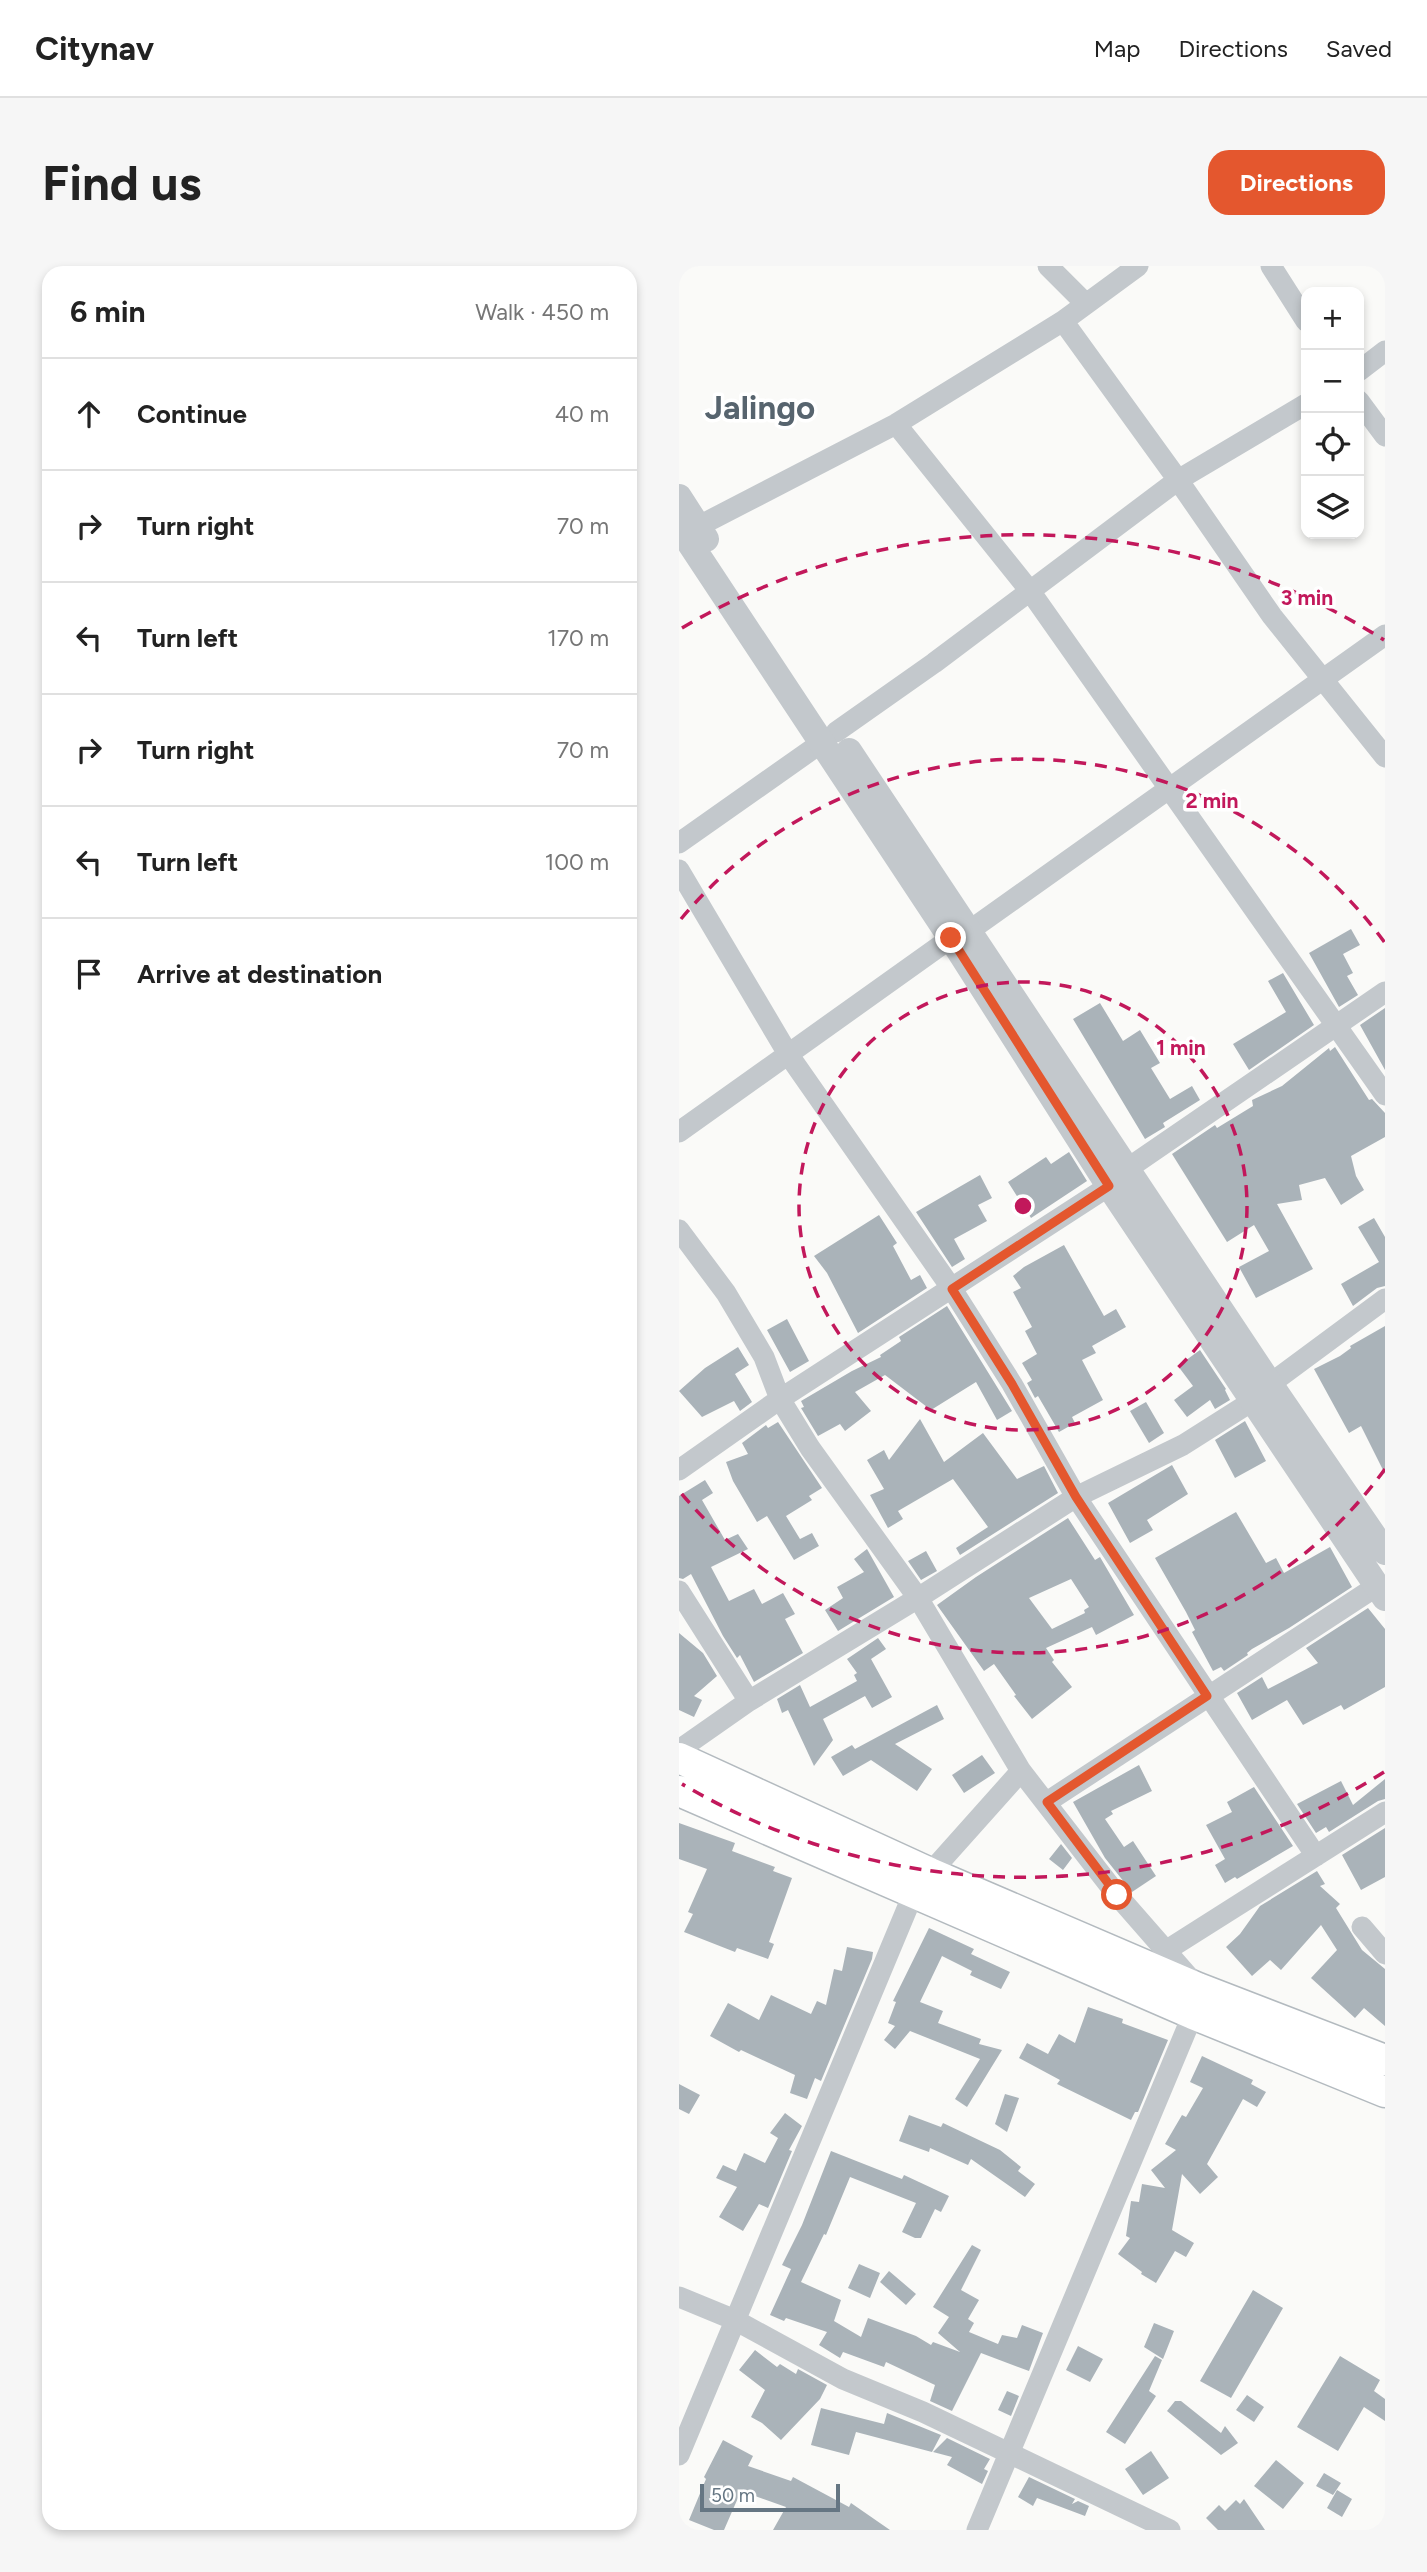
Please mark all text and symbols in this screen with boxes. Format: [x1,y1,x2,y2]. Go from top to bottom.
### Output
text: Citynav [35,29,154,68]
text: Map [1094,34,1140,63]
text: Directions [1178,34,1288,63]
text: Saved [1326,34,1392,63]
button: Directions [1208,150,1385,215]
text: Find us [42,153,201,212]
map controls [1301,287,1364,539]
button: + [1301,287,1364,350]
text: 6 min [70,293,146,330]
text: Walk · 450 m [475,298,609,326]
button: − [1301,350,1364,413]
district label: Jalingo [705,388,815,427]
icon: ahead [70,395,108,433]
text: Continue [137,398,247,430]
text: 40 m [555,400,609,428]
button: locate [1301,413,1364,476]
button: layers [1301,476,1364,539]
icon: right [70,507,108,545]
text: Turn right [137,510,254,542]
text: 70 m [557,512,609,540]
text: 3 min [1281,585,1333,610]
icon: left [70,619,108,657]
text: Turn left [137,622,238,654]
text: 170 m [547,624,609,652]
icon: right [70,731,108,769]
text: Turn right [137,734,254,766]
text: 70 m [557,736,609,764]
text: 2 min [1186,788,1238,813]
icon: left [70,843,108,881]
text: Turn left [137,846,238,878]
text: 100 m [545,848,609,876]
route end [935,922,966,953]
icon: arrive [70,955,108,993]
text: Arrive at destination [137,958,382,990]
text: 1 min [1156,1035,1206,1060]
centre of rings [1011,1194,1035,1218]
route start [1101,1879,1132,1910]
scale bar [700,2481,840,2513]
text: 50 m [711,2484,755,2507]

